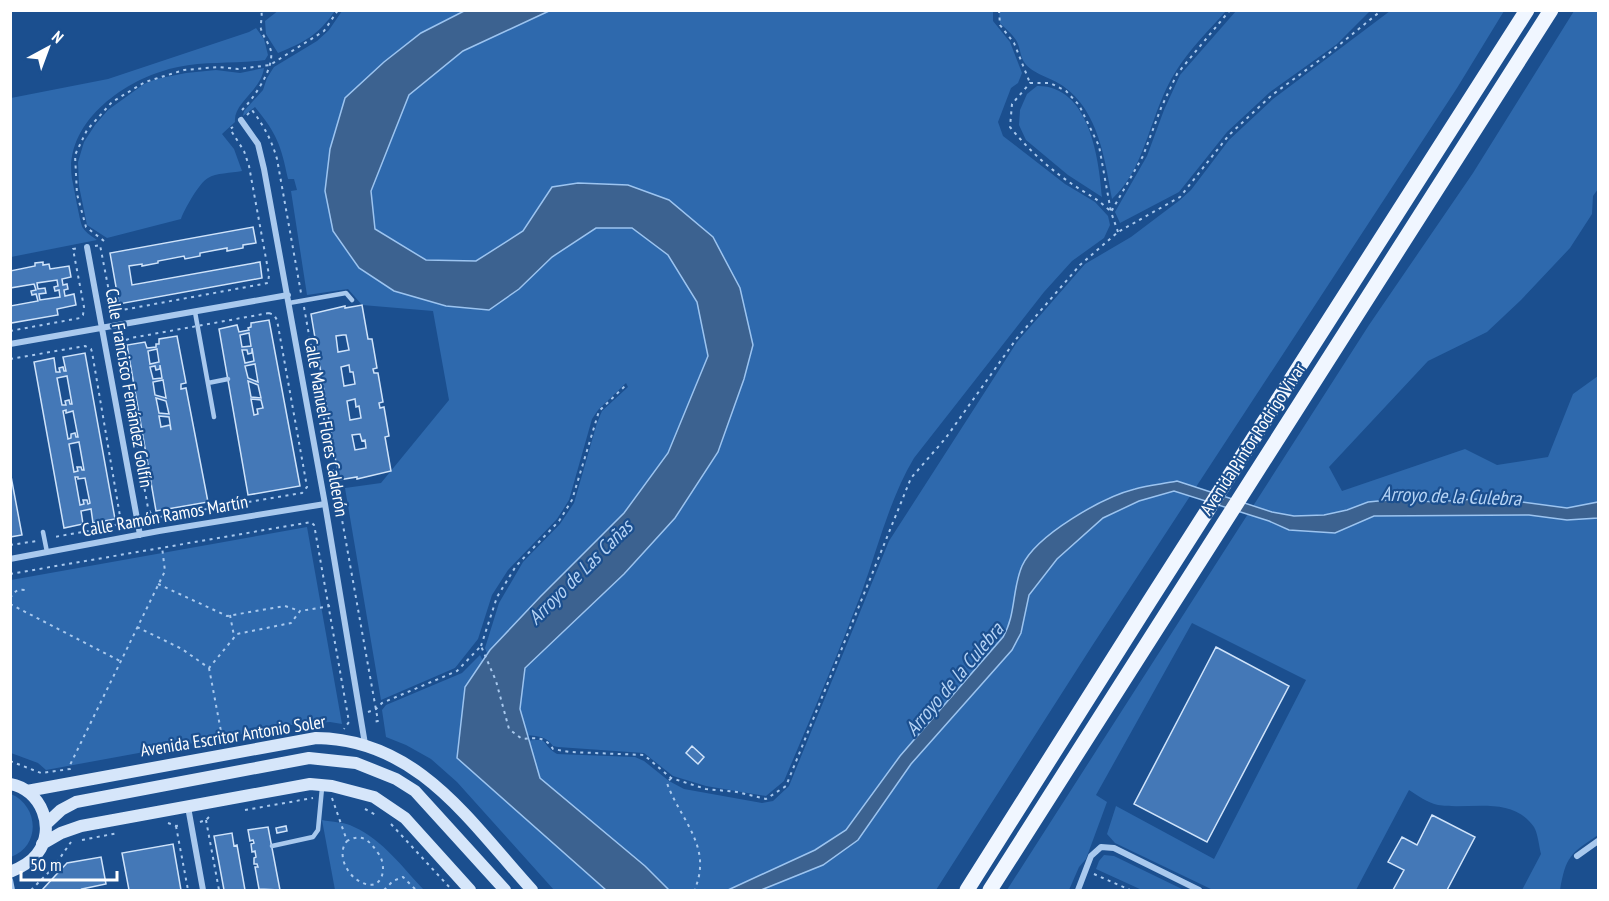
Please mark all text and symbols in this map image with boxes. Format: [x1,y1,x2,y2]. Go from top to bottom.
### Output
north arrow [18,18,78,78]
text: N [48,26,68,47]
street label: Calle Francisco Fernández Golfín [101,287,158,489]
street label: Calle Manuel Flores Calderón [299,335,354,518]
street label: Avenida Pintor Rodrigo Vivar [1195,358,1310,519]
water label: Arroyo de la Culebra [1381,481,1522,511]
street label: Calle Ramón Ramos Martín [80,490,250,541]
water label: Arroyo de Las Cañas [522,512,640,630]
water label: Arroyo de la Culebra [899,616,1010,741]
street label: Avenida Escritor Antonio Soler [139,709,327,762]
scale bar [21,844,117,882]
text: 50 m [30,853,62,876]

